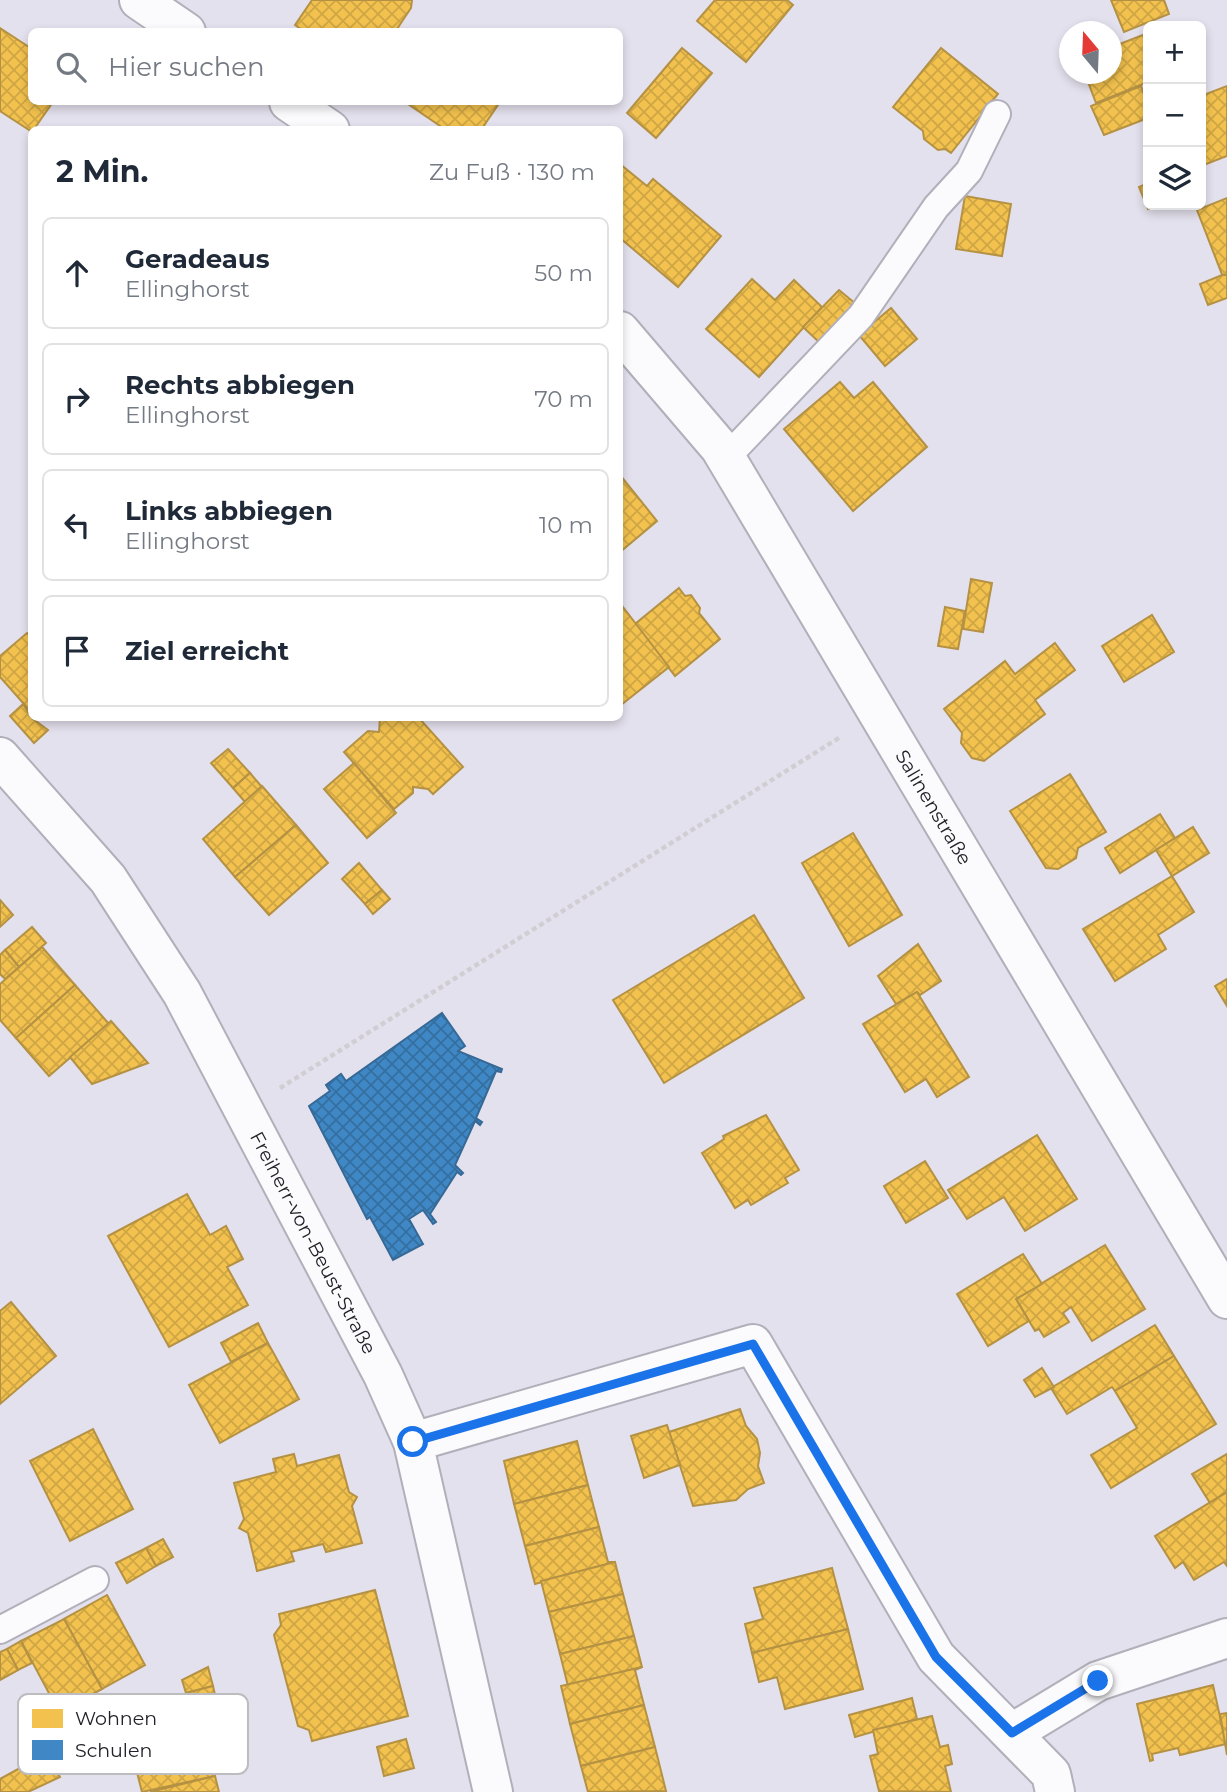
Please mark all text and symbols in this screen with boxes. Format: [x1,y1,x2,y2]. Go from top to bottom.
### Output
north arrow [1059,21,1122,84]
map controls [1143,21,1206,210]
button: + [1143,21,1206,84]
search box [28,28,623,105]
icon: search [52,48,90,86]
text: Hier suchen [108,51,265,83]
button: − [1143,84,1206,147]
button: layers [1143,147,1206,210]
text: 2 Min. [56,153,148,190]
text: Zu Fuß · 130 m [429,158,595,186]
text: Geradeaus [125,243,270,275]
icon: ahead [58,254,96,292]
text: 50 m [534,259,593,287]
text: Ellinghorst [125,275,250,303]
text: Rechts abbiegen [125,369,355,401]
icon: right [58,380,96,418]
text: 70 m [534,385,593,413]
text: Ellinghorst [125,401,250,429]
text: Links abbiegen [125,495,333,527]
icon: left [58,506,96,544]
text: 10 m [539,511,593,539]
text: Ellinghorst [125,527,250,555]
icon: arrive [58,632,96,670]
text: Ziel erreicht [125,635,289,667]
street label: Salinenstraße [891,746,977,869]
street label: Freiherr-von-Beust-Straße [245,1128,381,1358]
route start [397,1426,428,1457]
route end [1082,1665,1113,1696]
legend [18,1694,248,1774]
text: Wohnen [75,1707,157,1730]
text: Schulen [75,1739,152,1762]

